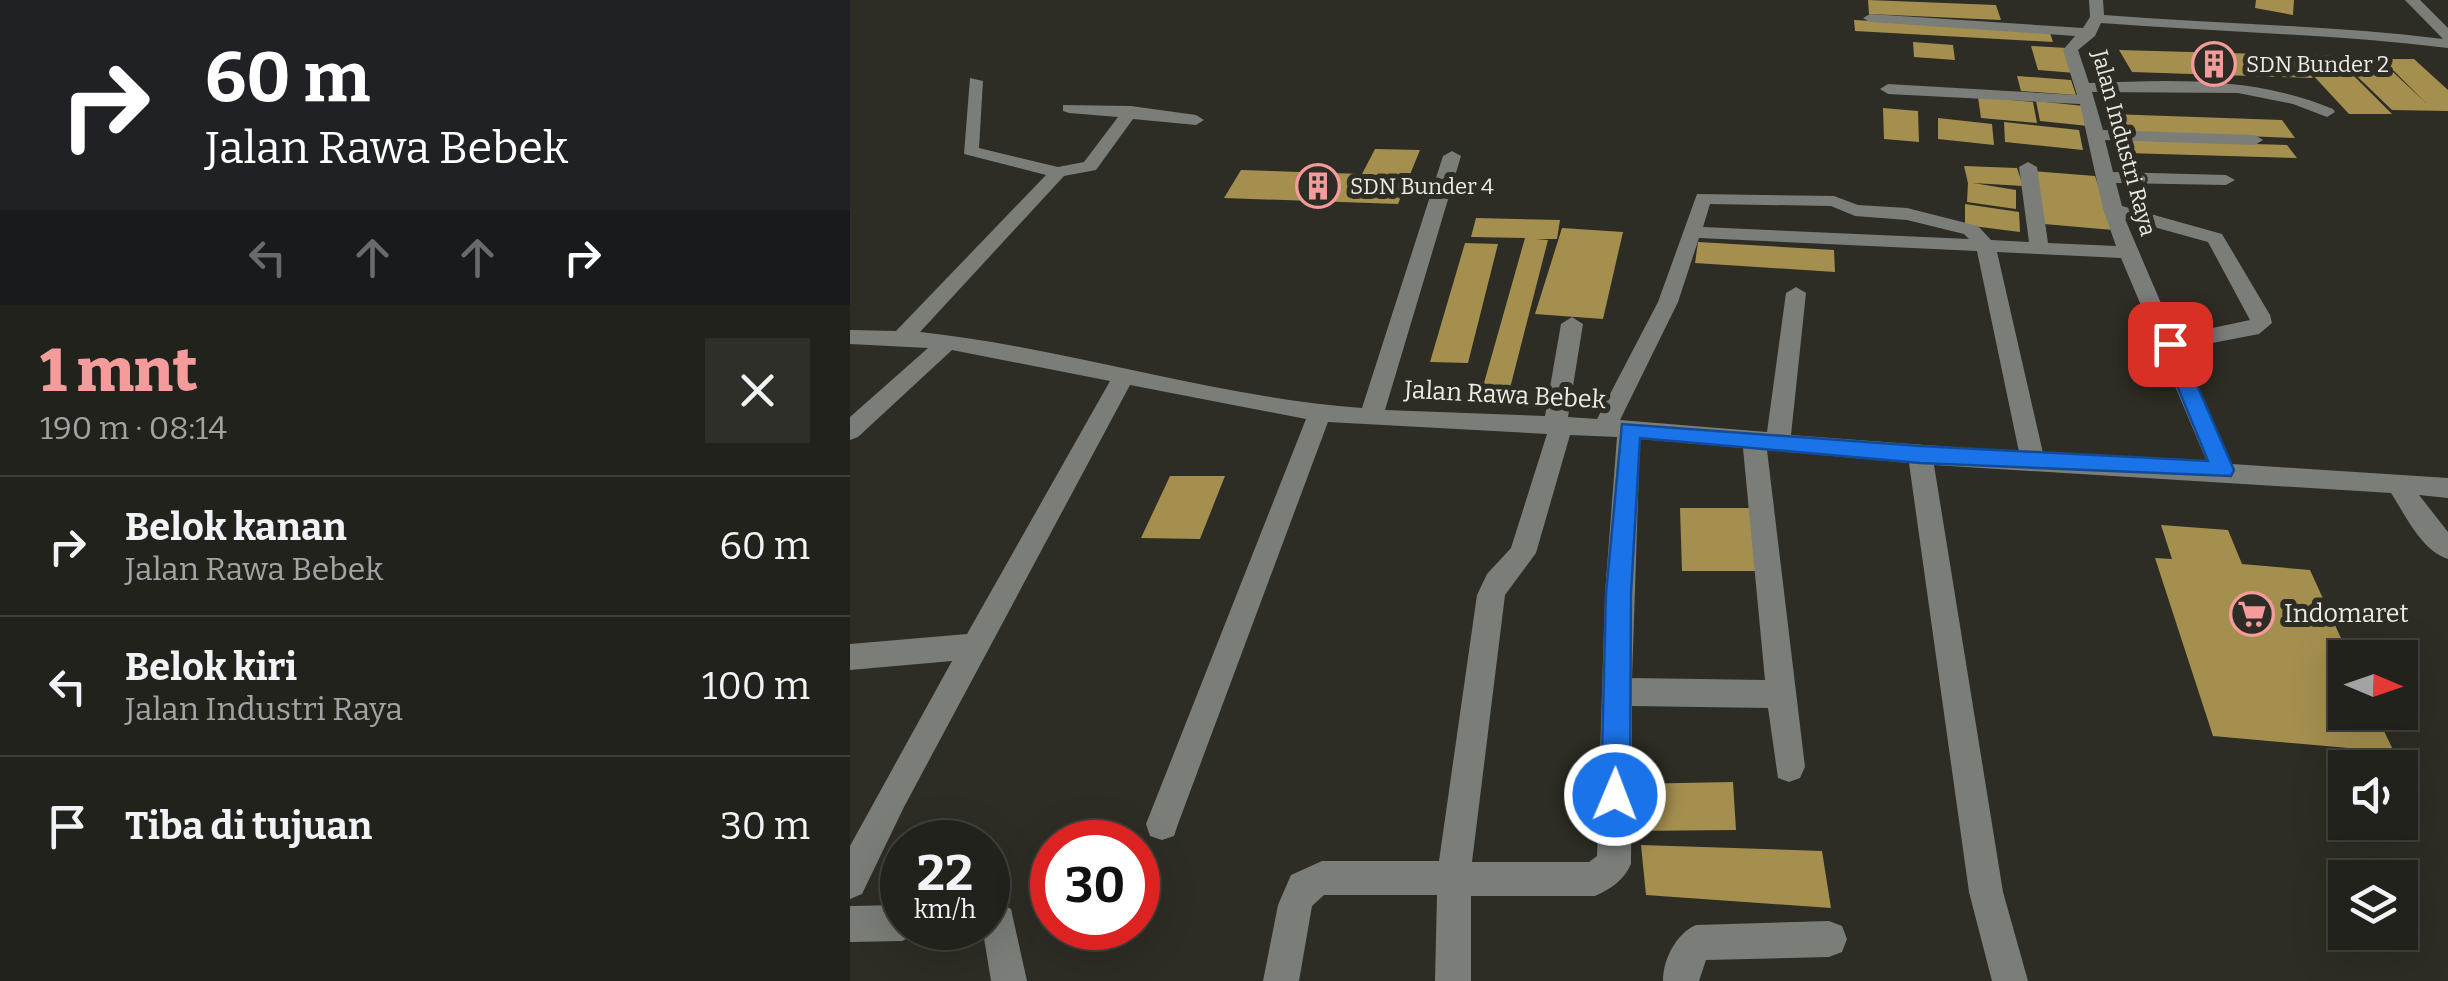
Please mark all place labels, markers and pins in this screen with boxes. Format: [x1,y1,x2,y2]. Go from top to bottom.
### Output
building icon: SDN Bunder 2 [2191,41,2237,87]
place label: SDN Bunder 2 [2246,51,2389,78]
building icon: SDN Bunder 4 [1295,163,1341,209]
place label: SDN Bunder 4 [1350,173,1494,200]
pin [2128,302,2213,387]
supermarket icon: Indomaret [2229,591,2275,637]
place label: Indomaret [2284,599,2409,629]

